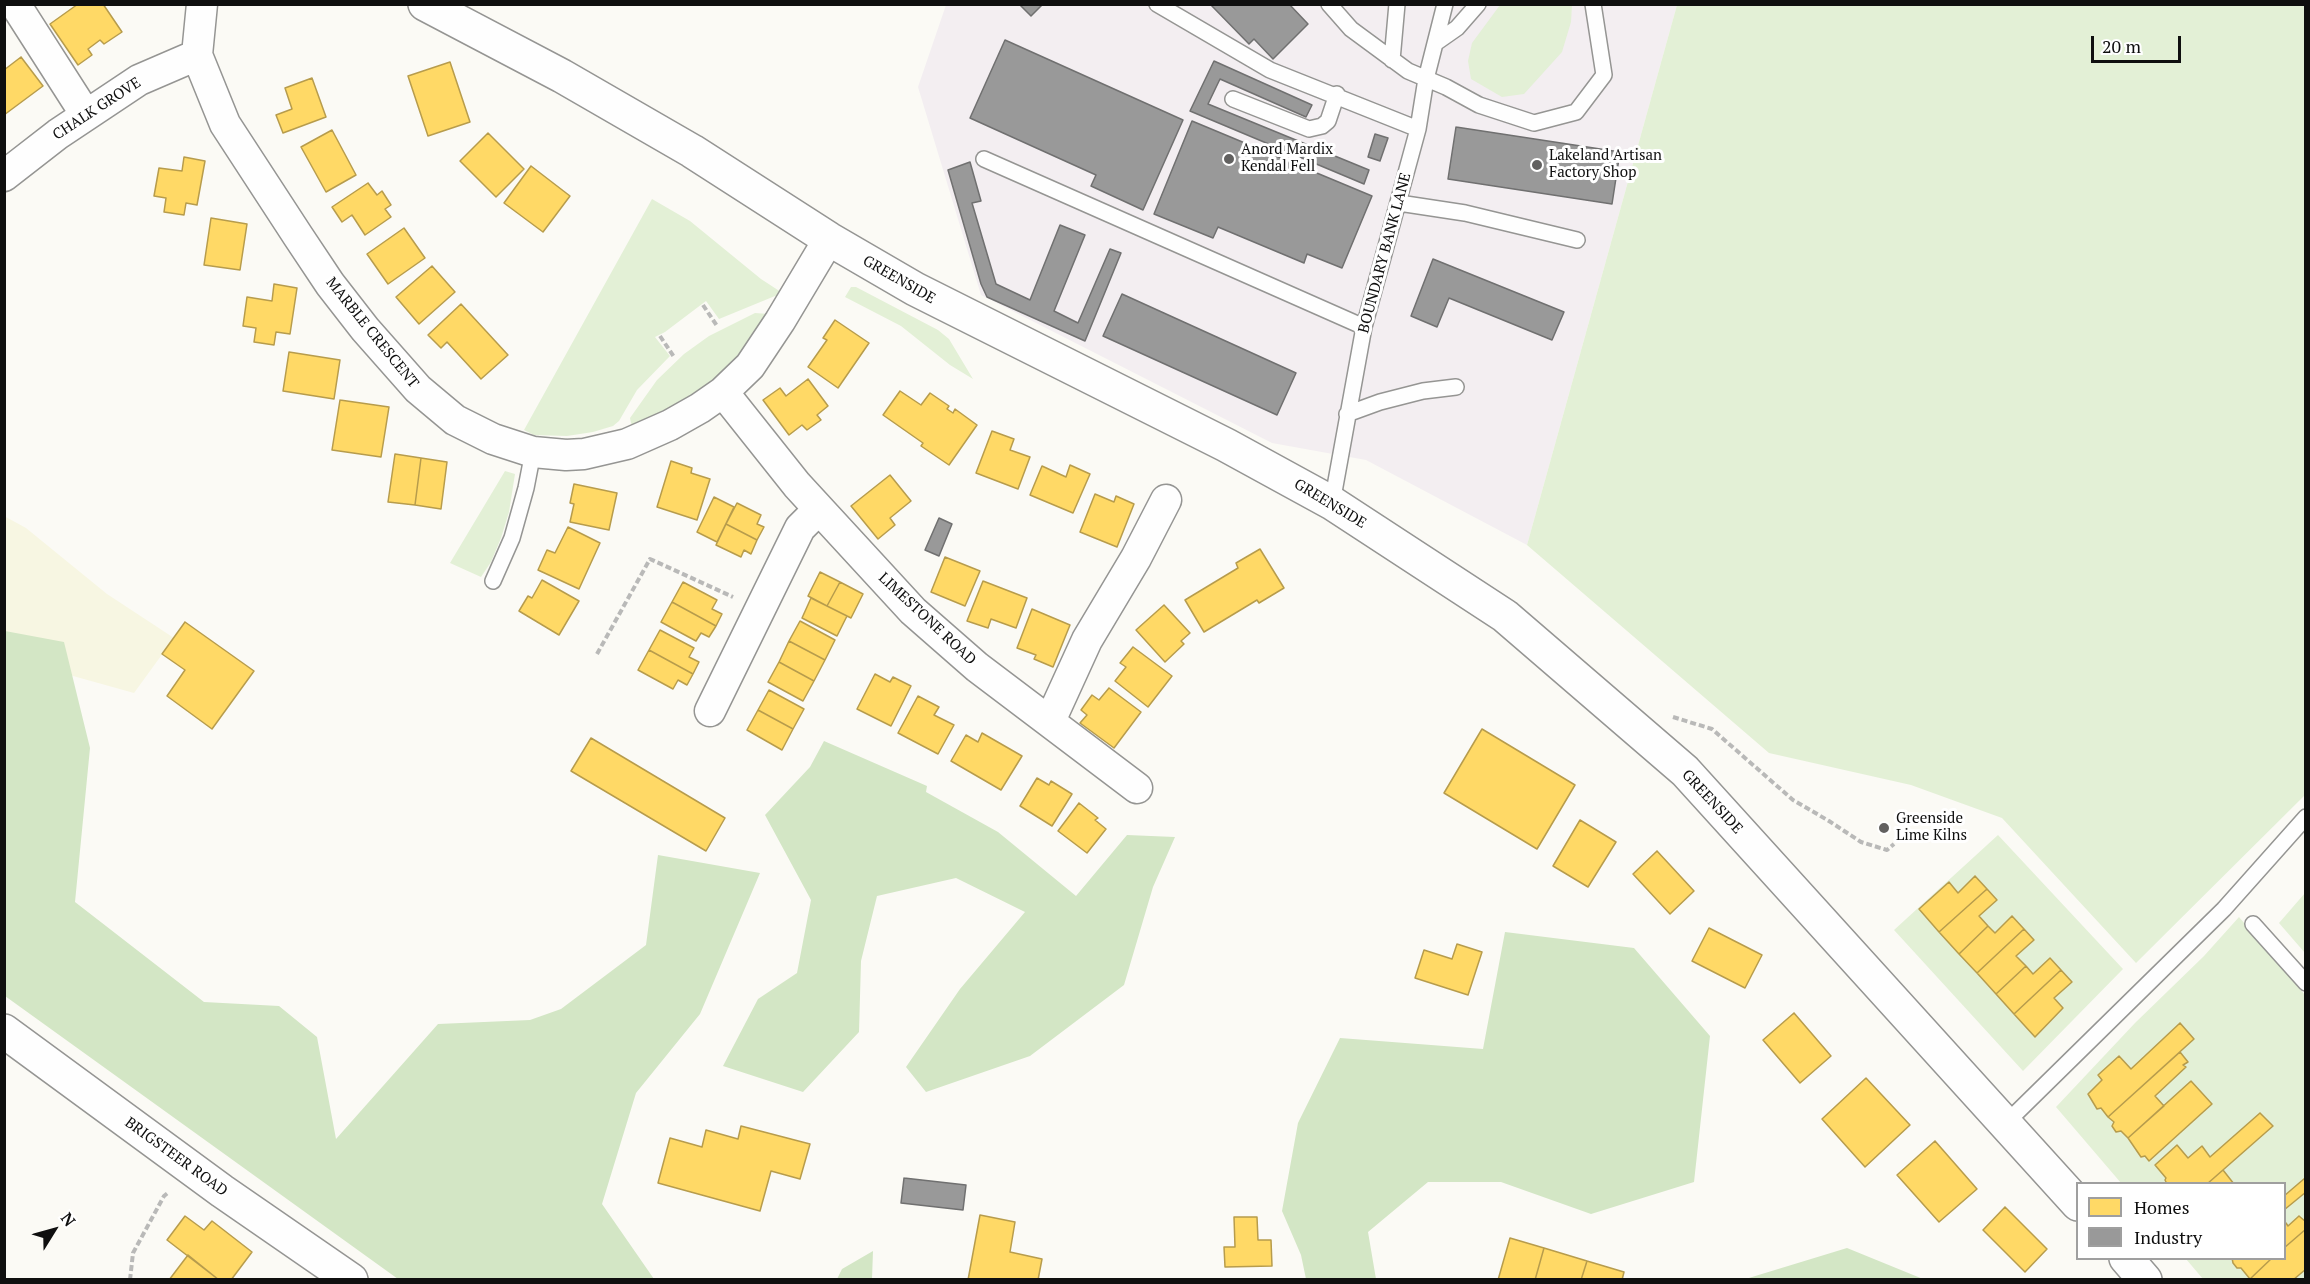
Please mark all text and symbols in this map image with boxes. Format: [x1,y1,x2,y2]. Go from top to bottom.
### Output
scale bar [2094,24,2184,62]
text: 20 m [2102,34,2141,58]
street label: CHALK GROVE [50,74,144,144]
place label: Anord Mardix Kendal Fell [1241,141,1333,176]
place label: Lakeland Artisan Factory Shop [1549,147,1662,182]
marker: Anord Mardix Kendal Fell [1222,152,1236,166]
marker: Lakeland Artisan Factory Shop [1530,158,1544,172]
street label: BOUNDARY BANK LANE [1355,171,1415,335]
street label: GREENSIDE [859,252,939,308]
street label: MARBLE CRESCENT [322,274,422,392]
street label: GREENSIDE [1291,475,1369,533]
street label: LIMESTONE ROAD [874,569,980,669]
street label: GREENSIDE [1678,766,1746,838]
place label: Greenside Lime Kilns [1896,810,1967,845]
marker: Greenside Lime Kilns [1877,821,1891,835]
street label: BRIGSTEER ROAD [121,1114,231,1200]
legend [2076,1182,2286,1260]
text: Homes [2134,1195,2189,1219]
north arrow [24,1200,84,1260]
text: N [56,1208,81,1231]
text: Industry [2134,1225,2202,1249]

